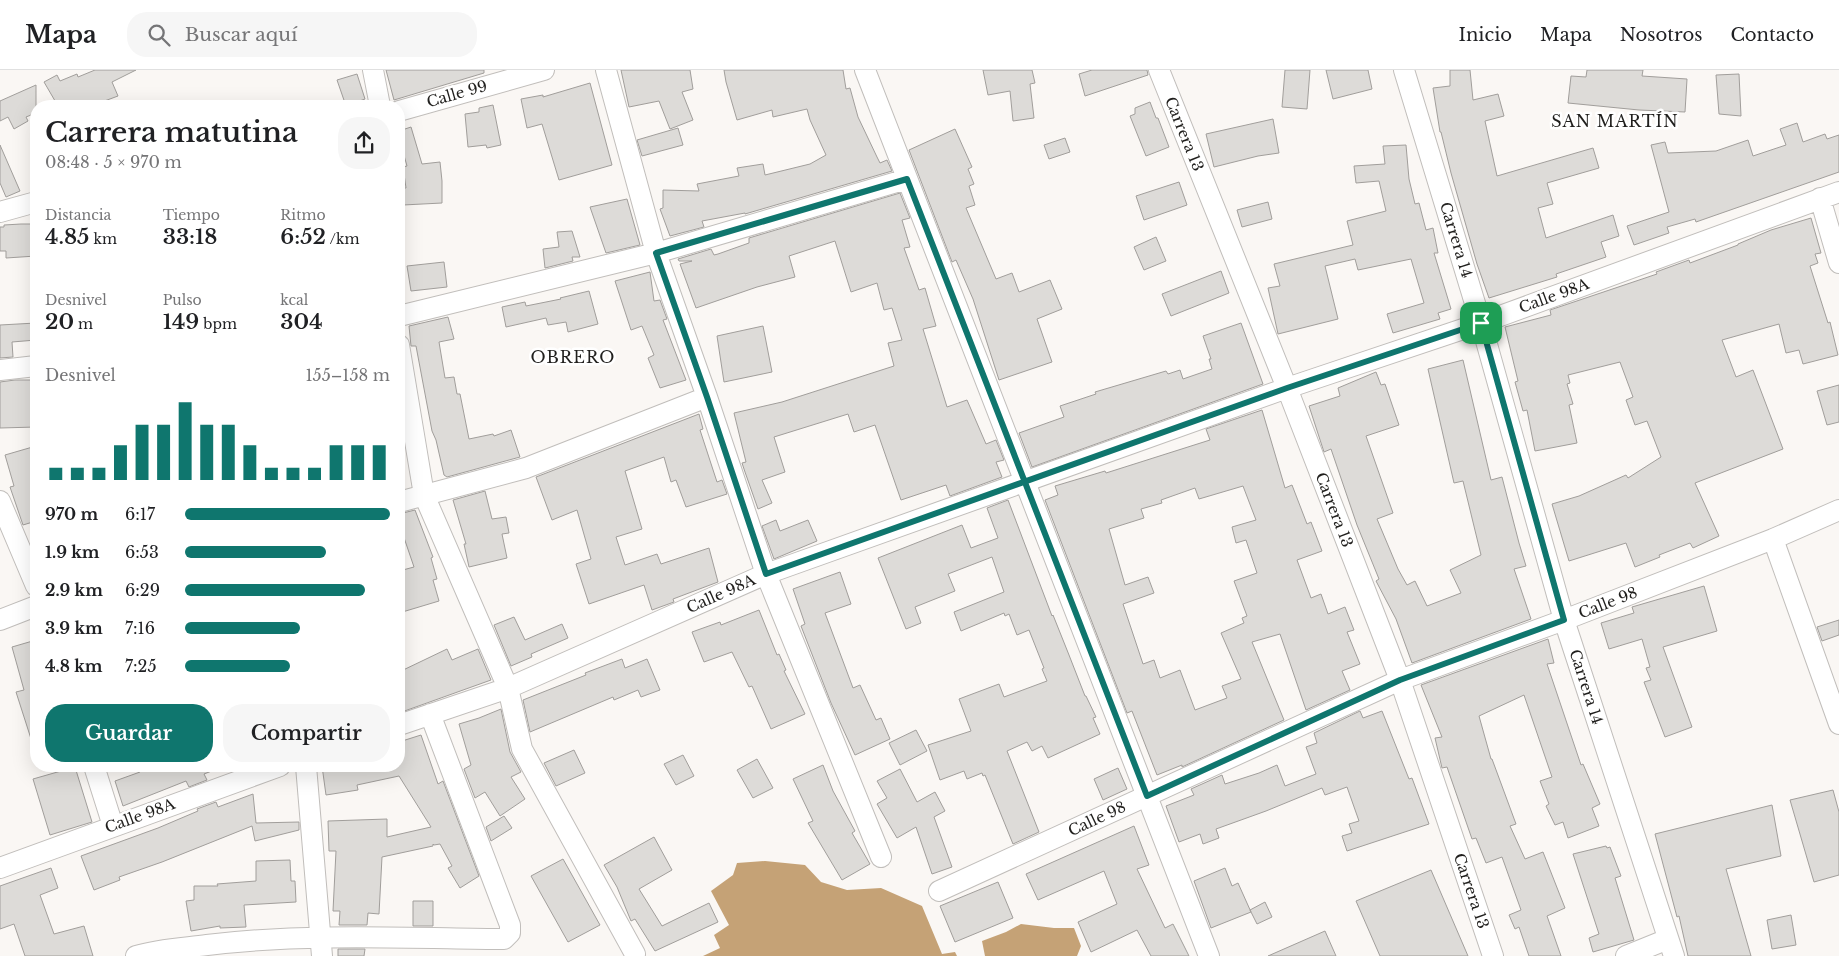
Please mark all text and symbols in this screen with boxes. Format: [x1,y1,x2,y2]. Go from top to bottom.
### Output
search box [127,12,477,57]
text: Mapa [25,20,97,49]
icon: search [145,21,173,49]
text: Buscar aquí [185,23,297,46]
text: Inicio [1458,24,1512,46]
text: Mapa [1540,24,1592,46]
text: Nosotros [1620,24,1702,46]
text: Contacto [1730,24,1814,46]
street label: Calle 99 [424,76,489,111]
street label: Carrera 13 [1161,94,1208,174]
district label: SAN MARTÍN [1551,111,1679,131]
text: Carrera matutina [45,115,298,150]
button: share [338,117,390,169]
text: 08:48 · 5 × 970 m [45,152,182,172]
street label: Carrera 14 [1436,200,1477,280]
text: Distancia [45,206,111,224]
text: Tiempo [163,206,220,224]
text: Ritmo [280,206,326,224]
text: 4.85 [45,224,89,250]
text: 33:18 [163,224,217,250]
text: 6:52 [280,224,326,250]
text: km [89,230,117,248]
text: /km [326,230,360,248]
street label: Calle 98A [1516,274,1592,317]
text: Desnivel [45,291,107,309]
text: Pulso [163,291,202,309]
text: kcal [280,291,308,309]
pin [1460,302,1502,344]
text: 20 [45,309,74,335]
text: 149 [163,309,199,335]
text: 304 [280,309,323,335]
icon: arrive [1467,309,1495,337]
text: m [74,315,93,333]
text: bpm [199,315,237,333]
district label: OBRERO [531,347,615,367]
text: Desnivel [45,365,116,385]
text: 155–158 m [305,365,390,385]
street label: Carrera 13 [1312,470,1357,550]
text: 970 m [45,504,98,524]
text: 6:17 [125,504,155,524]
text: 1.9 km [45,542,100,562]
text: 6:53 [125,542,159,562]
street label: Calle 98A [683,570,759,617]
text: 2.9 km [45,580,103,600]
text: 6:29 [125,580,160,600]
street label: Calle 98 [1576,583,1640,622]
text: 3.9 km [45,618,103,638]
text: 7:16 [125,618,155,638]
street label: Carrera 14 [1565,647,1608,727]
text: 4.8 km [45,656,103,676]
text: 7:25 [125,656,157,676]
button: Guardar [45,704,213,762]
button: Compartir [223,704,390,762]
street label: Calle 98A [102,794,178,837]
street label: Calle 98 [1065,797,1129,840]
street label: Carrera 13 [1450,851,1493,931]

